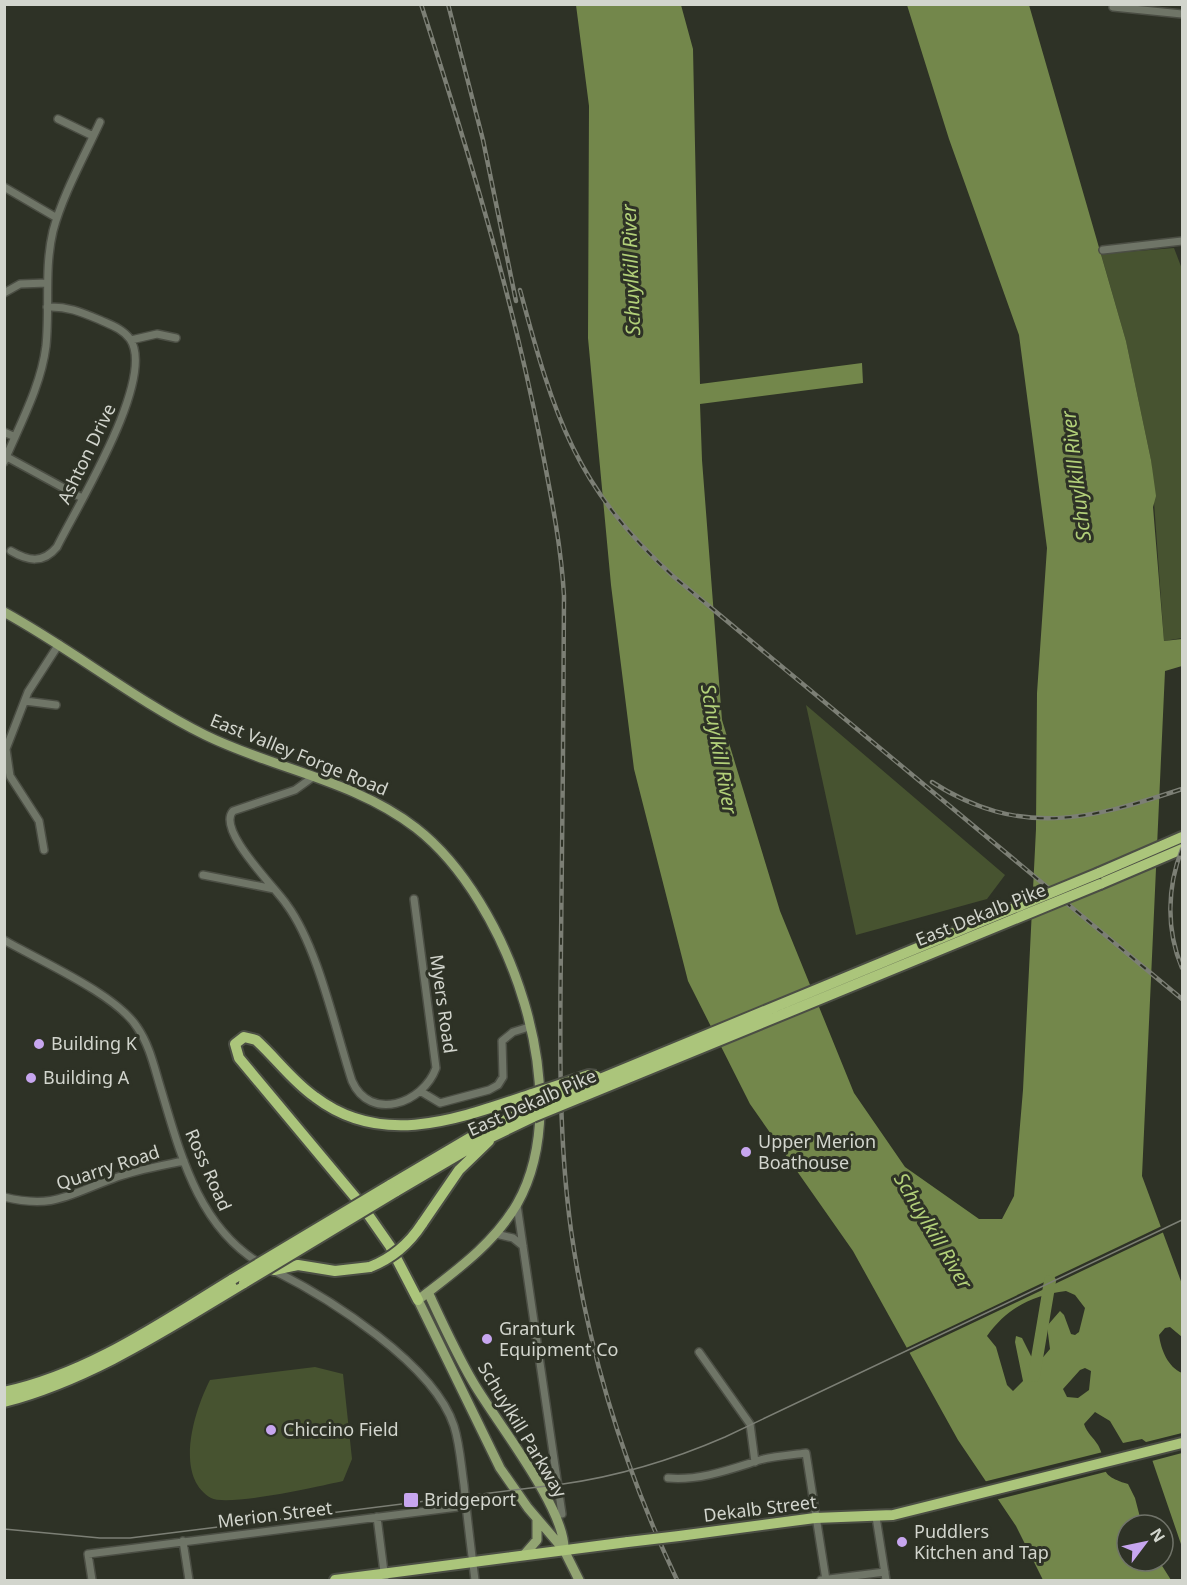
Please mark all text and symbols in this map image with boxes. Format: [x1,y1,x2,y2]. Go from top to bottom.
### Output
water label: Schuylkill River [615,203,646,336]
street label: Ashton Drive [51,399,121,508]
water label: Schuylkill River [1054,408,1097,543]
water label: Schuylkill River [695,682,744,817]
street label: East Valley Forge Road [207,707,392,801]
street label: East Dekalb Pike [912,877,1049,951]
street label: Myers Road [425,953,463,1055]
place label: Building K [51,1031,138,1055]
marker: Building K [32,1037,46,1051]
street label: East Dekalb Pike [463,1063,600,1141]
place label: Building A [43,1065,130,1089]
marker: Building A [24,1071,38,1085]
street label: Ross Road [180,1125,238,1214]
place label: Upper Merion Boathouse [758,1129,876,1174]
street label: Quarry Road [53,1139,162,1195]
marker: Upper Merion Boathouse [739,1145,753,1159]
water label: Schuylkill River [888,1168,979,1295]
place label: Granturk Equipment Co [499,1316,618,1361]
marker: Granturk Equipment Co [480,1332,494,1346]
street label: Schuylkill Parkway [473,1357,573,1502]
place label: Chiccino Field [283,1417,399,1441]
marker: Chiccino Field [264,1423,278,1437]
place label: Bridgeport [424,1487,516,1511]
street label: Dekalb Street [702,1489,818,1527]
marker: Bridgeport [402,1491,420,1509]
street label: Merion Street [216,1495,334,1533]
north arrow [1115,1513,1175,1573]
place label: Puddlers Kitchen and Tap [914,1519,1049,1564]
text: N [1145,1524,1170,1546]
marker: Puddlers Kitchen and Tap [895,1535,909,1549]

